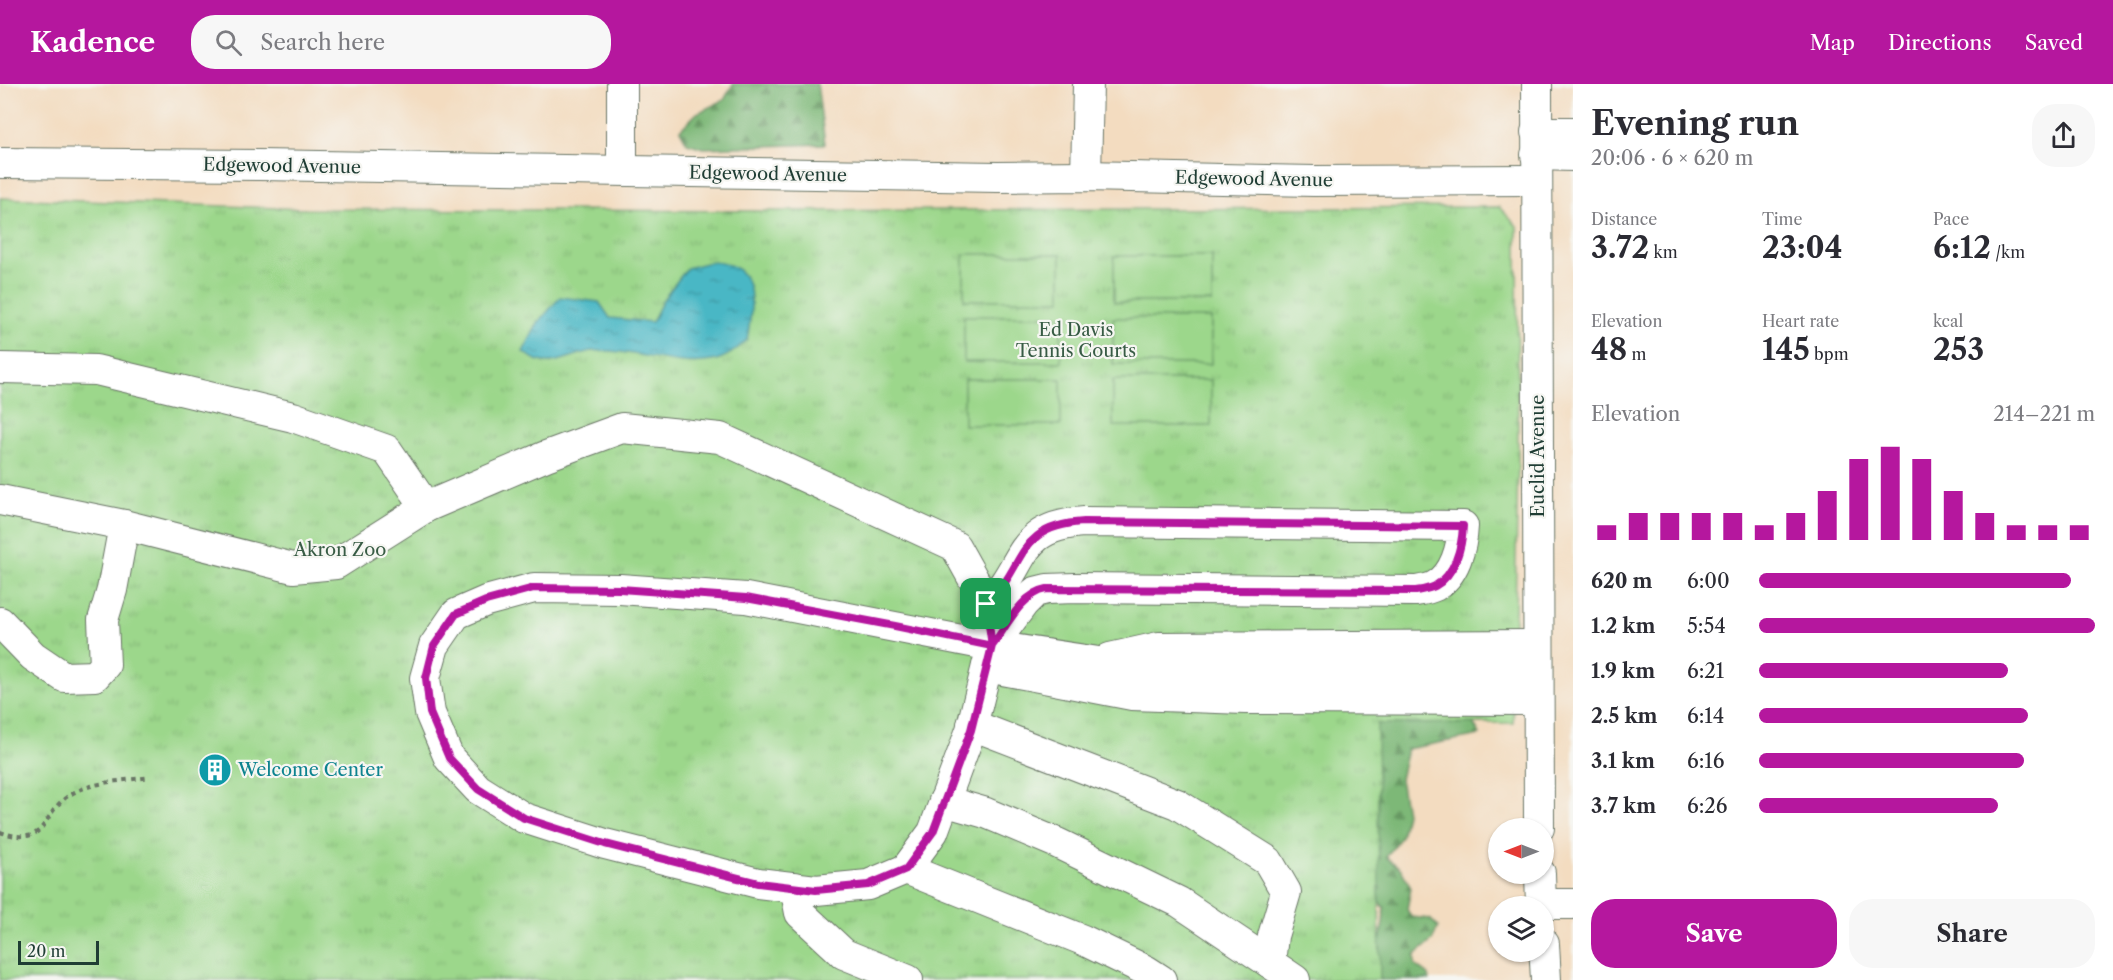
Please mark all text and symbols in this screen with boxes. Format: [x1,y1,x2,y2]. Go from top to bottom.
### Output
search box [191,15,611,69]
text: Kadence [30,25,155,59]
icon: search [212,26,245,59]
text: Search here [260,29,385,56]
text: Map [1810,30,1855,55]
text: Directions [1888,30,1992,55]
text: Saved [2025,30,2083,55]
text: Evening run [1591,103,1799,144]
button: share [2032,104,2095,167]
text: 20:06 · 6 × 620 m [1591,146,1753,170]
street label: Edgewood Avenue [203,154,361,178]
street label: Edgewood Avenue [689,162,847,186]
street label: Edgewood Avenue [1175,167,1333,191]
text: Distance [1591,209,1657,229]
text: Time [1762,209,1802,229]
text: Pace [1933,209,1969,229]
text: 3.72 [1591,229,1649,266]
text: 23:04 [1762,229,1842,266]
text: 6:12 [1933,229,1991,266]
text: km [1649,242,1678,262]
text: /km [1991,242,2025,262]
text: Elevation [1591,311,1662,331]
text: Heart rate [1762,311,1839,331]
text: kcal [1933,311,1963,331]
park label: Ed Davis Tennis Courts [1016,319,1136,362]
text: 48 [1591,331,1627,368]
text: 145 [1762,331,1810,368]
text: 253 [1933,331,1984,368]
text: m [1627,344,1646,364]
text: bpm [1810,344,1849,364]
street label: Euclid Avenue [1527,395,1549,517]
text: Elevation [1591,402,1680,426]
text: 214–221 m [1993,402,2095,426]
park label: Akron Zoo [293,539,386,561]
text: 620 m [1591,569,1652,593]
text: 6:00 [1687,569,1730,593]
pin [960,578,1011,629]
icon: arrive [969,587,1002,620]
text: 1.2 km [1591,614,1655,638]
text: 5:54 [1687,614,1726,638]
text: 1.9 km [1591,659,1655,683]
text: 6:21 [1687,659,1724,683]
text: 2.5 km [1591,704,1658,728]
text: 6:14 [1687,704,1724,728]
text: 3.1 km [1591,749,1655,773]
text: 6:16 [1687,749,1724,773]
building icon: Welcome Center [197,752,233,788]
place label: Welcome Center [237,759,383,781]
text: 3.7 km [1591,794,1656,818]
text: 6:26 [1687,794,1728,818]
north arrow [1488,818,1554,884]
map controls [1488,818,1554,962]
button: layers [1488,896,1554,962]
button: Save [1591,899,1837,968]
button: Share [1849,899,2095,968]
scale bar [18,938,99,966]
text: 20 m [27,941,66,961]

